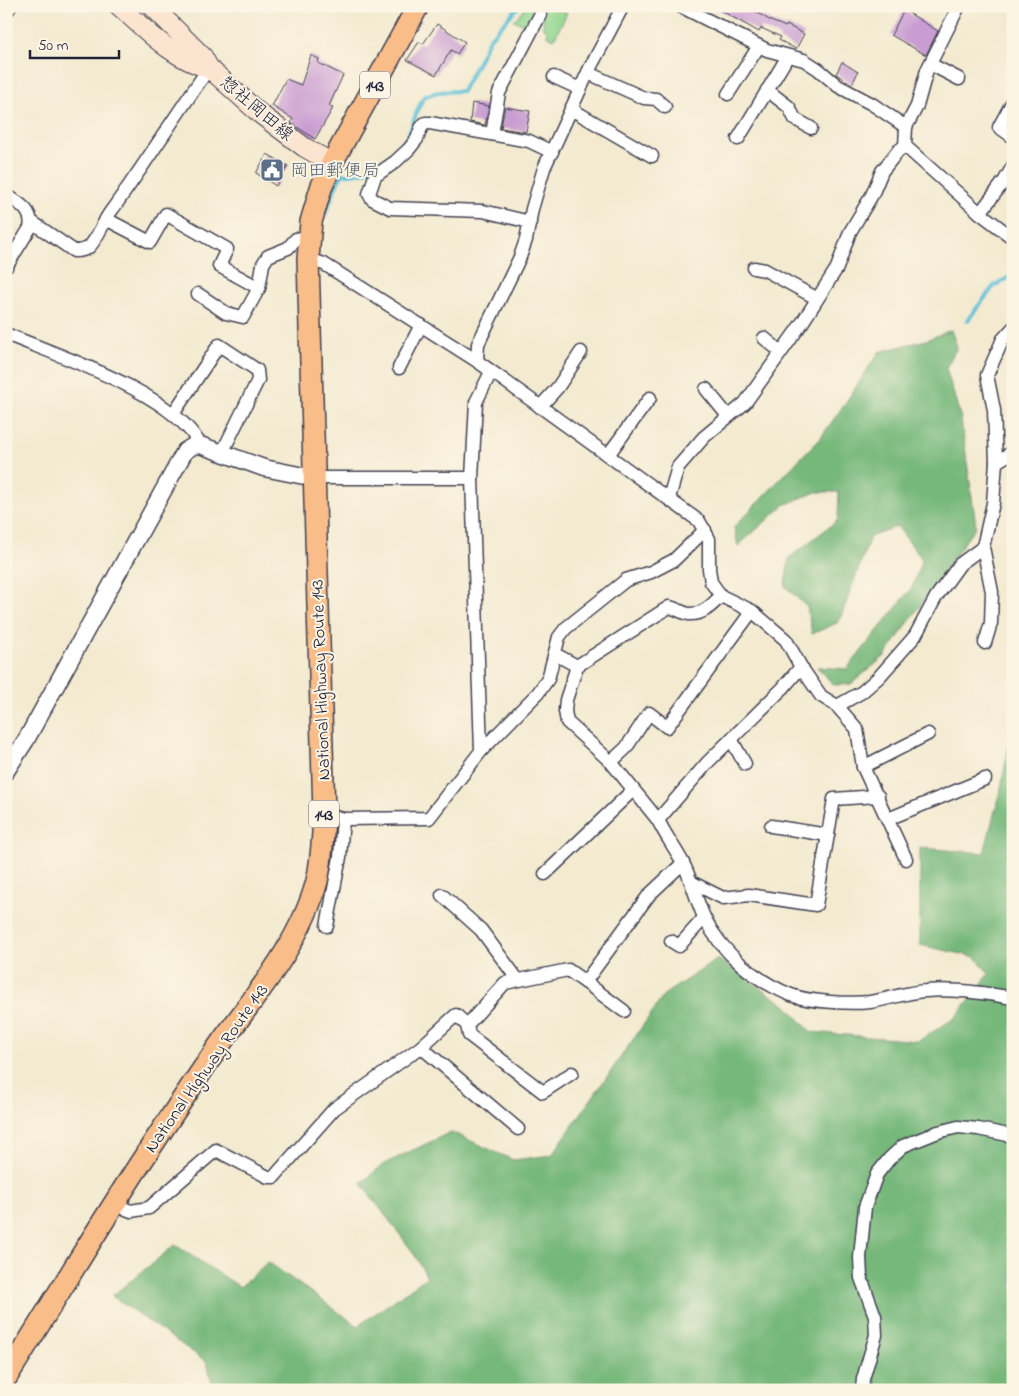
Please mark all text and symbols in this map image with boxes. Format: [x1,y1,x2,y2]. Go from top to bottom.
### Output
scale bar [30,28,119,60]
text: 50 m [38,35,69,57]
street label: 惣社岡田線 [213,71,299,148]
road number: 143 [360,72,390,98]
public building icon: 岡田郵便局 [259,157,285,183]
place label: 岡田郵便局 [290,159,380,185]
street label: National Highway Route 143 [305,579,339,781]
road number: 143 [309,801,339,828]
street label: National Highway Route 143 [139,979,277,1160]

